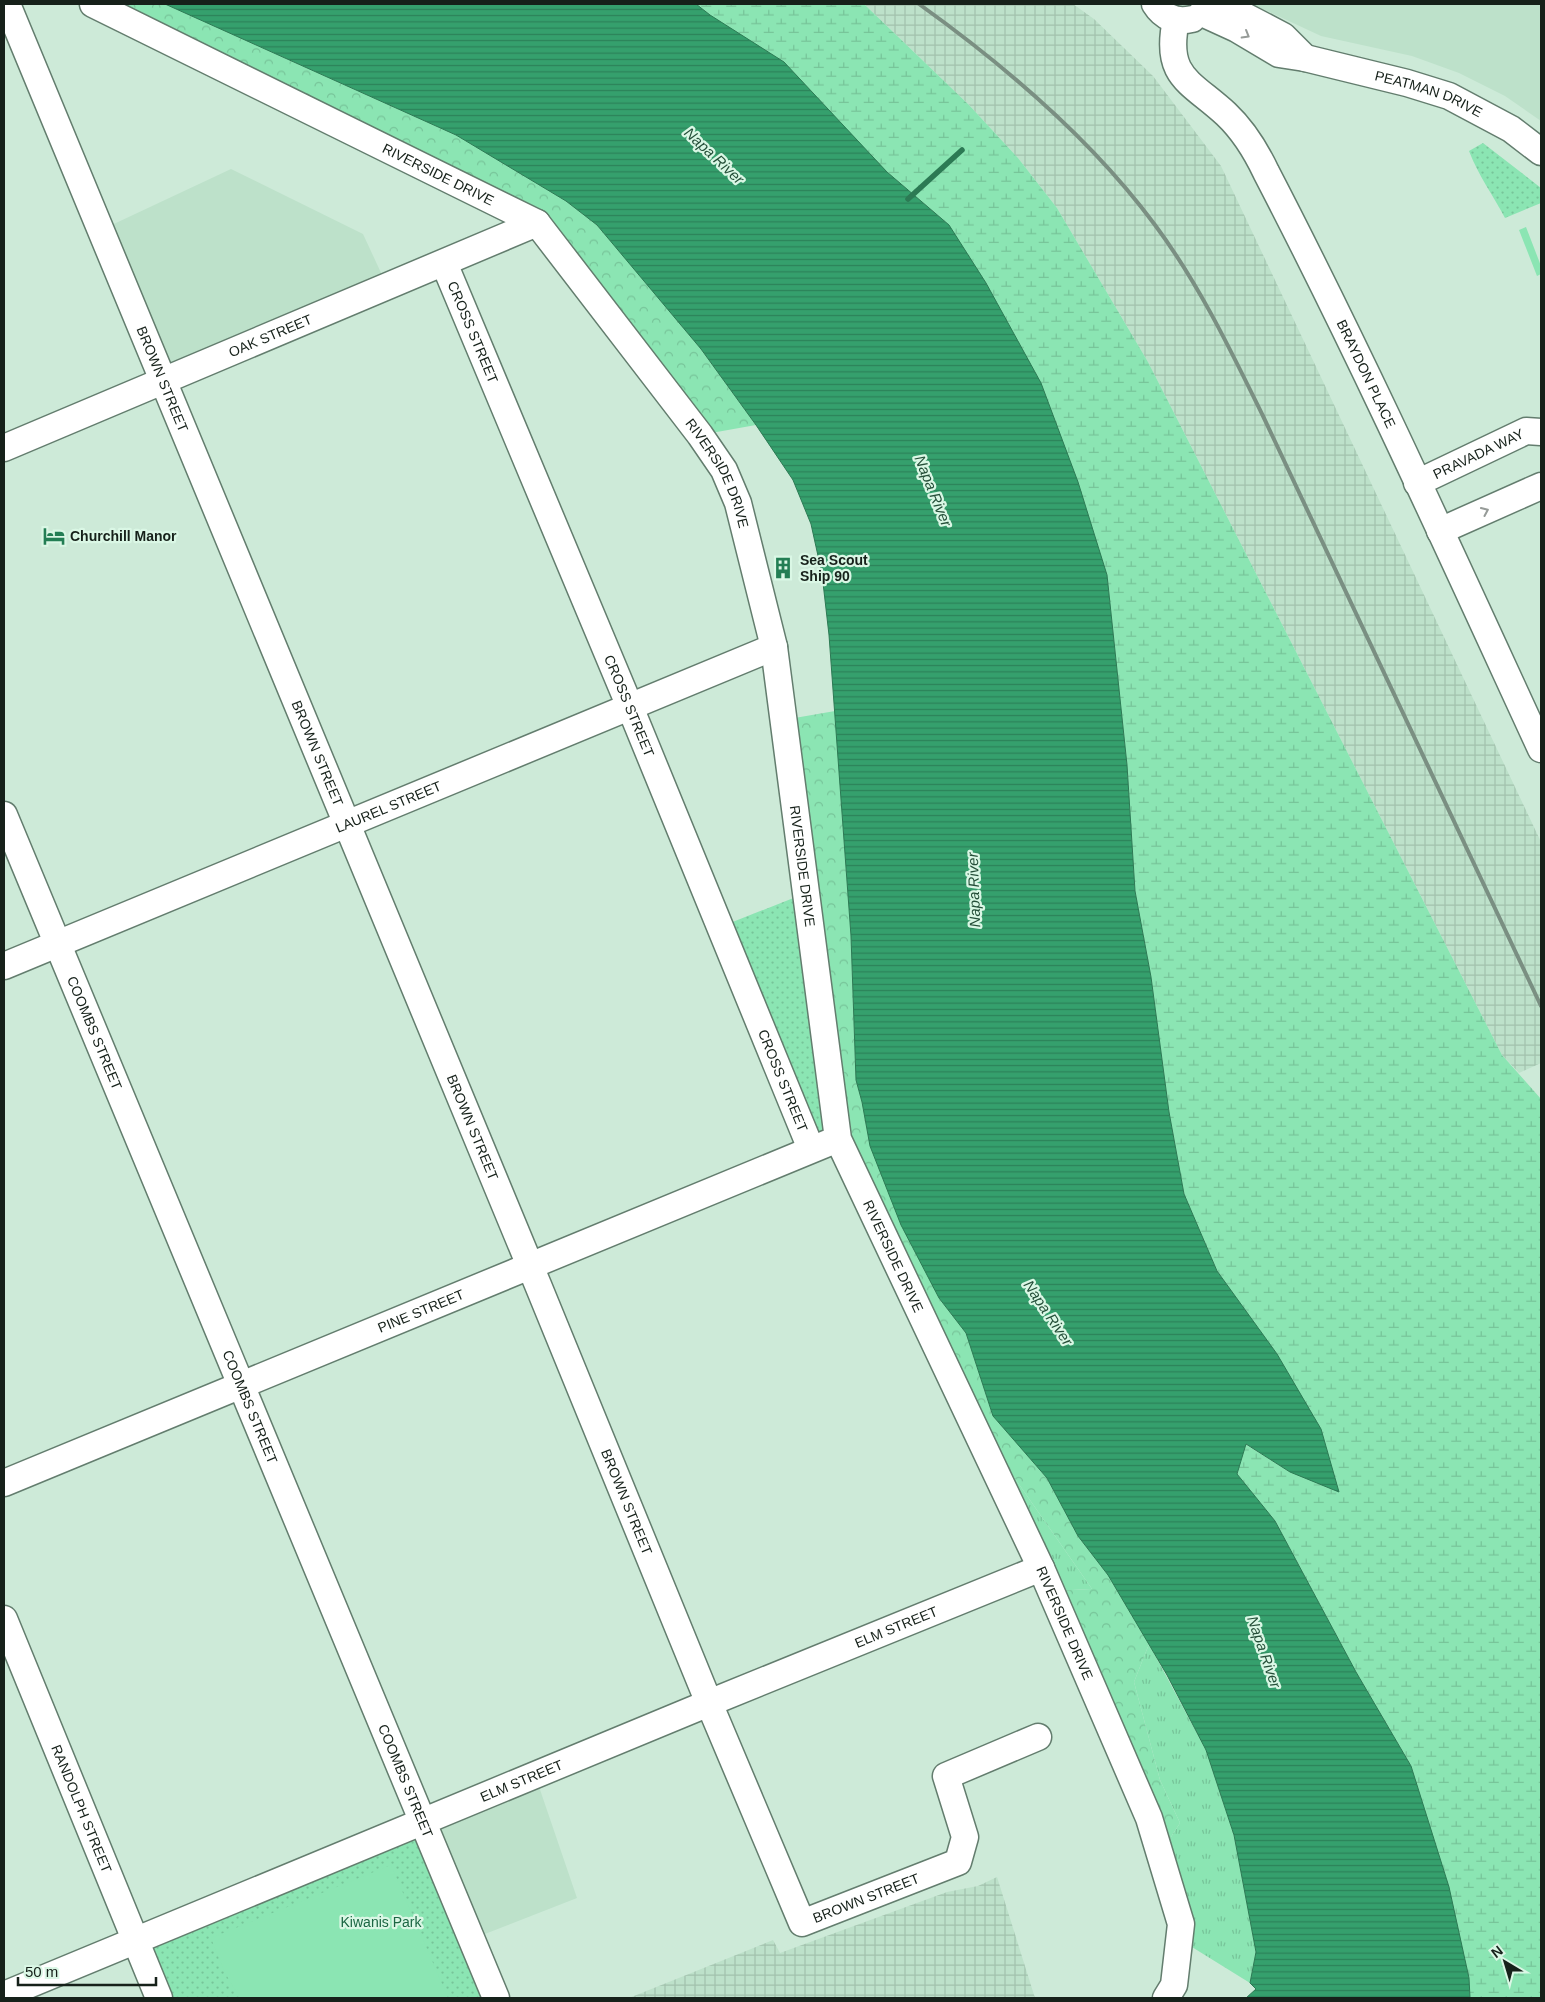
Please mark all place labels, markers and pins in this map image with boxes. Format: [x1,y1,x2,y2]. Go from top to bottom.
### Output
hotel icon: Churchill Manor [41,523,67,549]
place label: Churchill Manor [70,528,177,544]
place label: Sea Scout Ship 90 [800,552,868,584]
building icon: Sea Scout Ship 90 [770,555,796,581]

